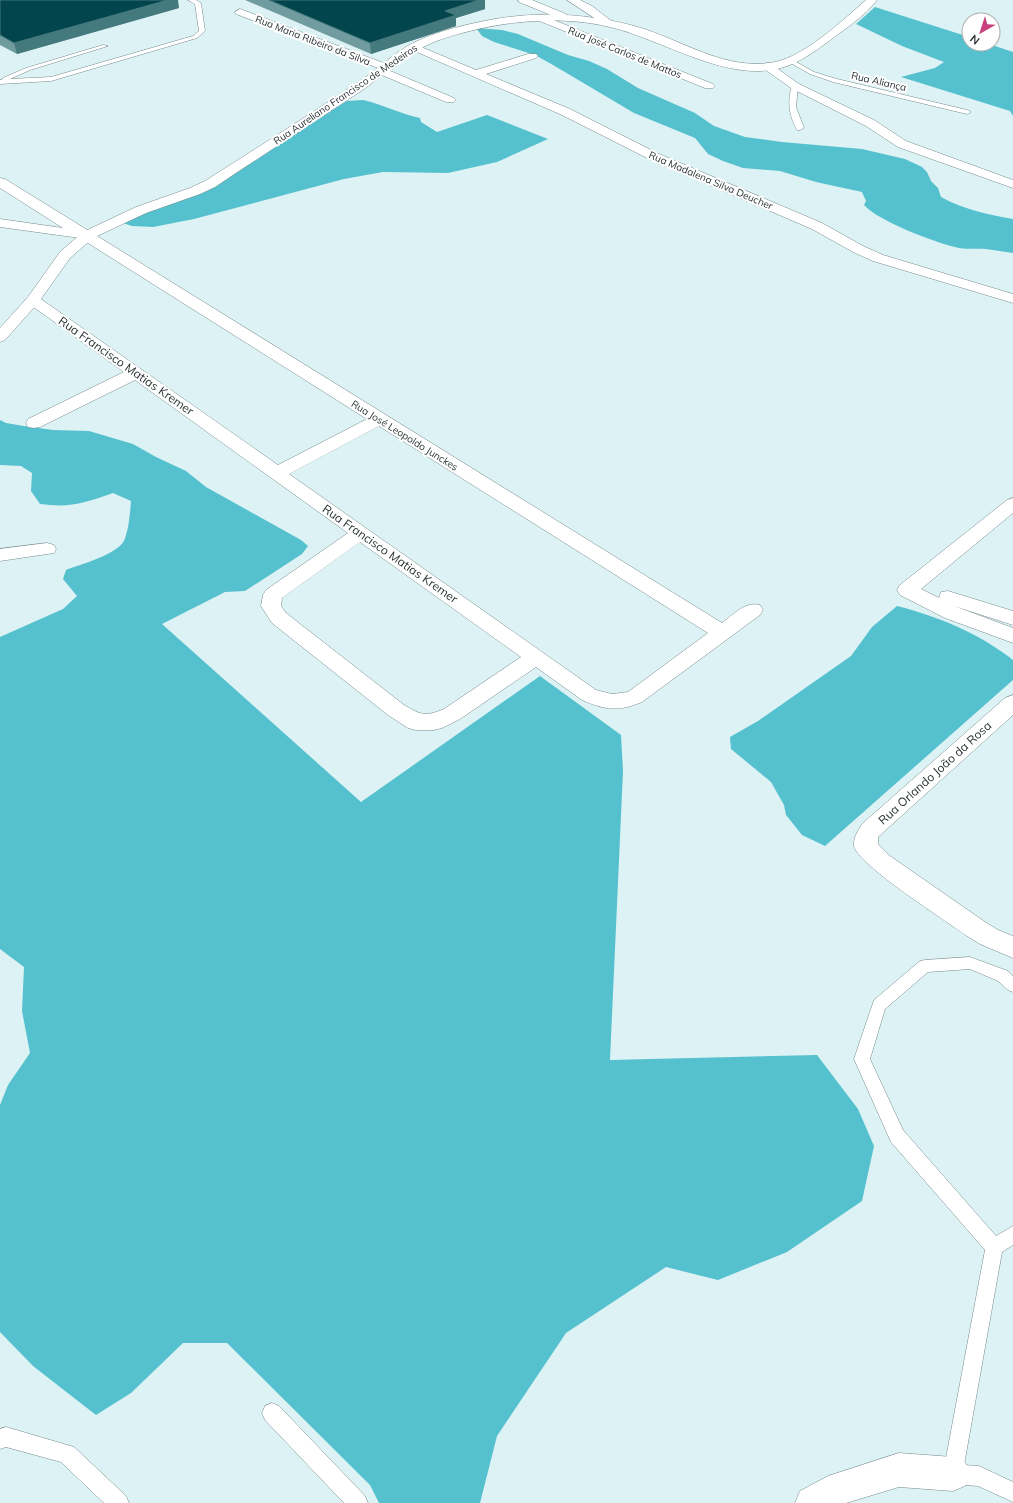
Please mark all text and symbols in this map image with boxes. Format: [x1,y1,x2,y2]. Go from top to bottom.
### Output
street label: Rua Maria Ribeiro da Silva [253,12,372,68]
north arrow [961,12,1001,52]
street label: Rua José Carlos de Mattos [566,24,684,81]
text: N [967,32,982,48]
street label: Rua Aureliano Francisco de Medeiros [271,41,420,148]
street label: Rua Aliança [850,69,908,94]
street label: Rua Madalena Silva Deucher [647,148,775,213]
street label: Rua Francisco Matias Kremer [56,313,197,419]
street label: Rua José Leopoldo Junckes [349,397,461,474]
street label: Rua Francisco Matias Kremer [320,501,461,607]
street label: Rua Orlando João da Rosa [875,718,994,827]

